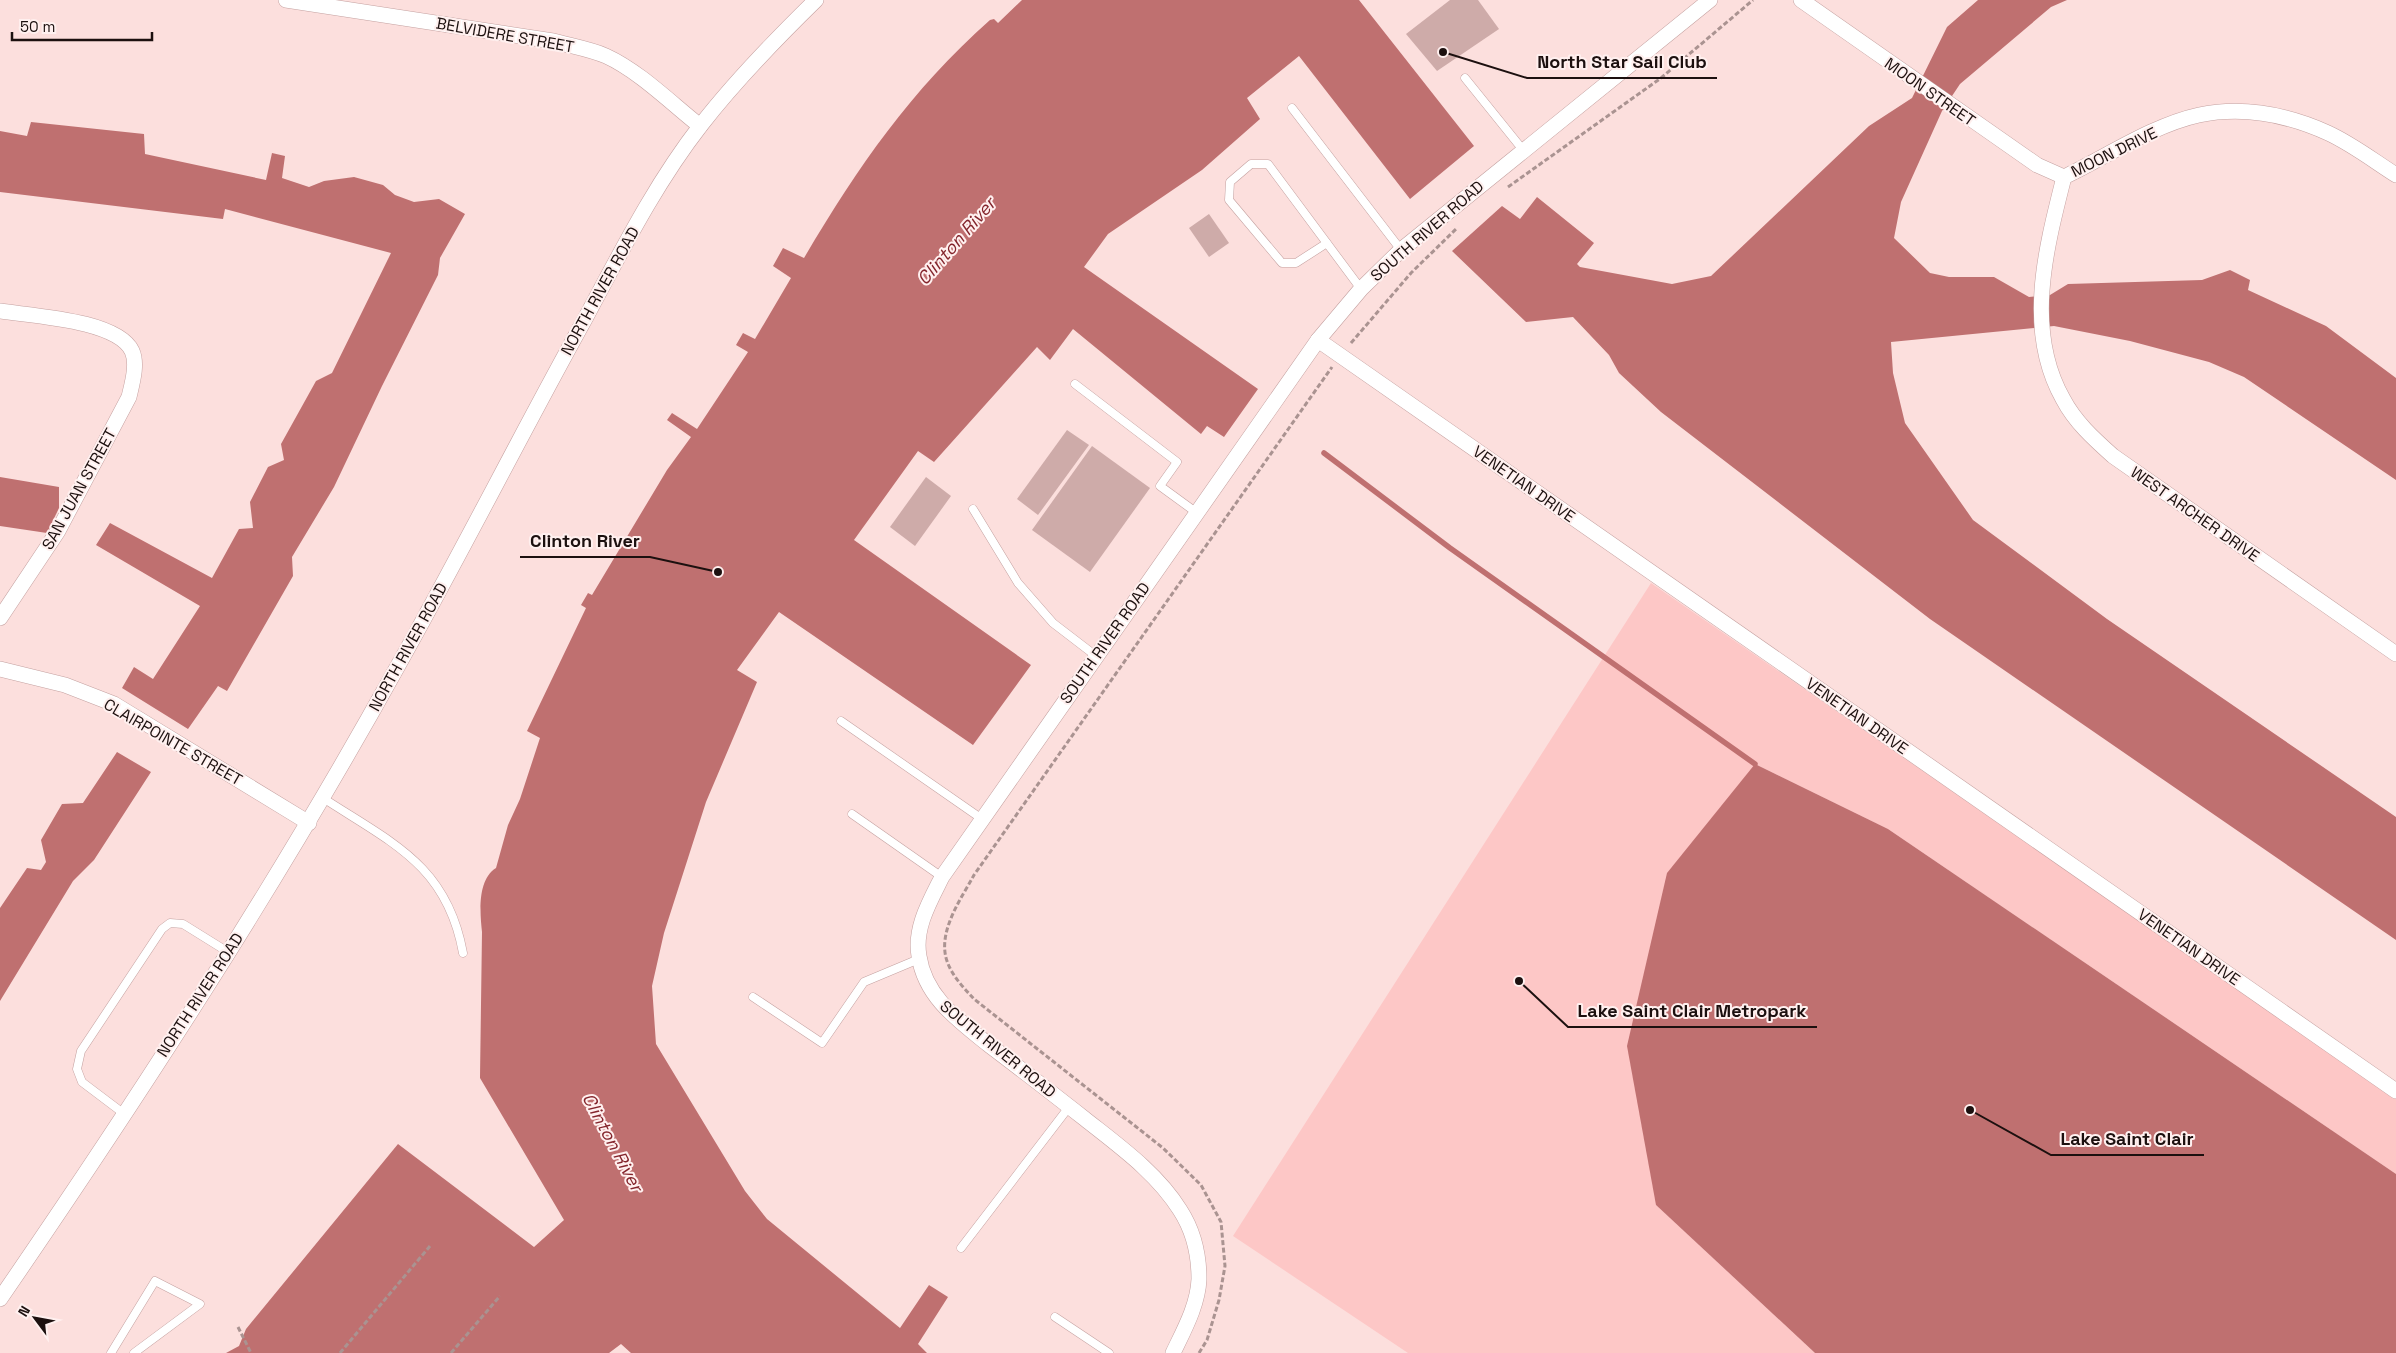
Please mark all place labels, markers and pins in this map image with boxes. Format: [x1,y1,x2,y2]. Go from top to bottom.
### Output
callout: North Star Sail Club [1527,45,1717,78]
callout: Clinton River [520,524,650,557]
callout: Lake Saint Clair Metropark [1568,994,1817,1027]
callout: Lake Saint Clair [2051,1122,2204,1155]

